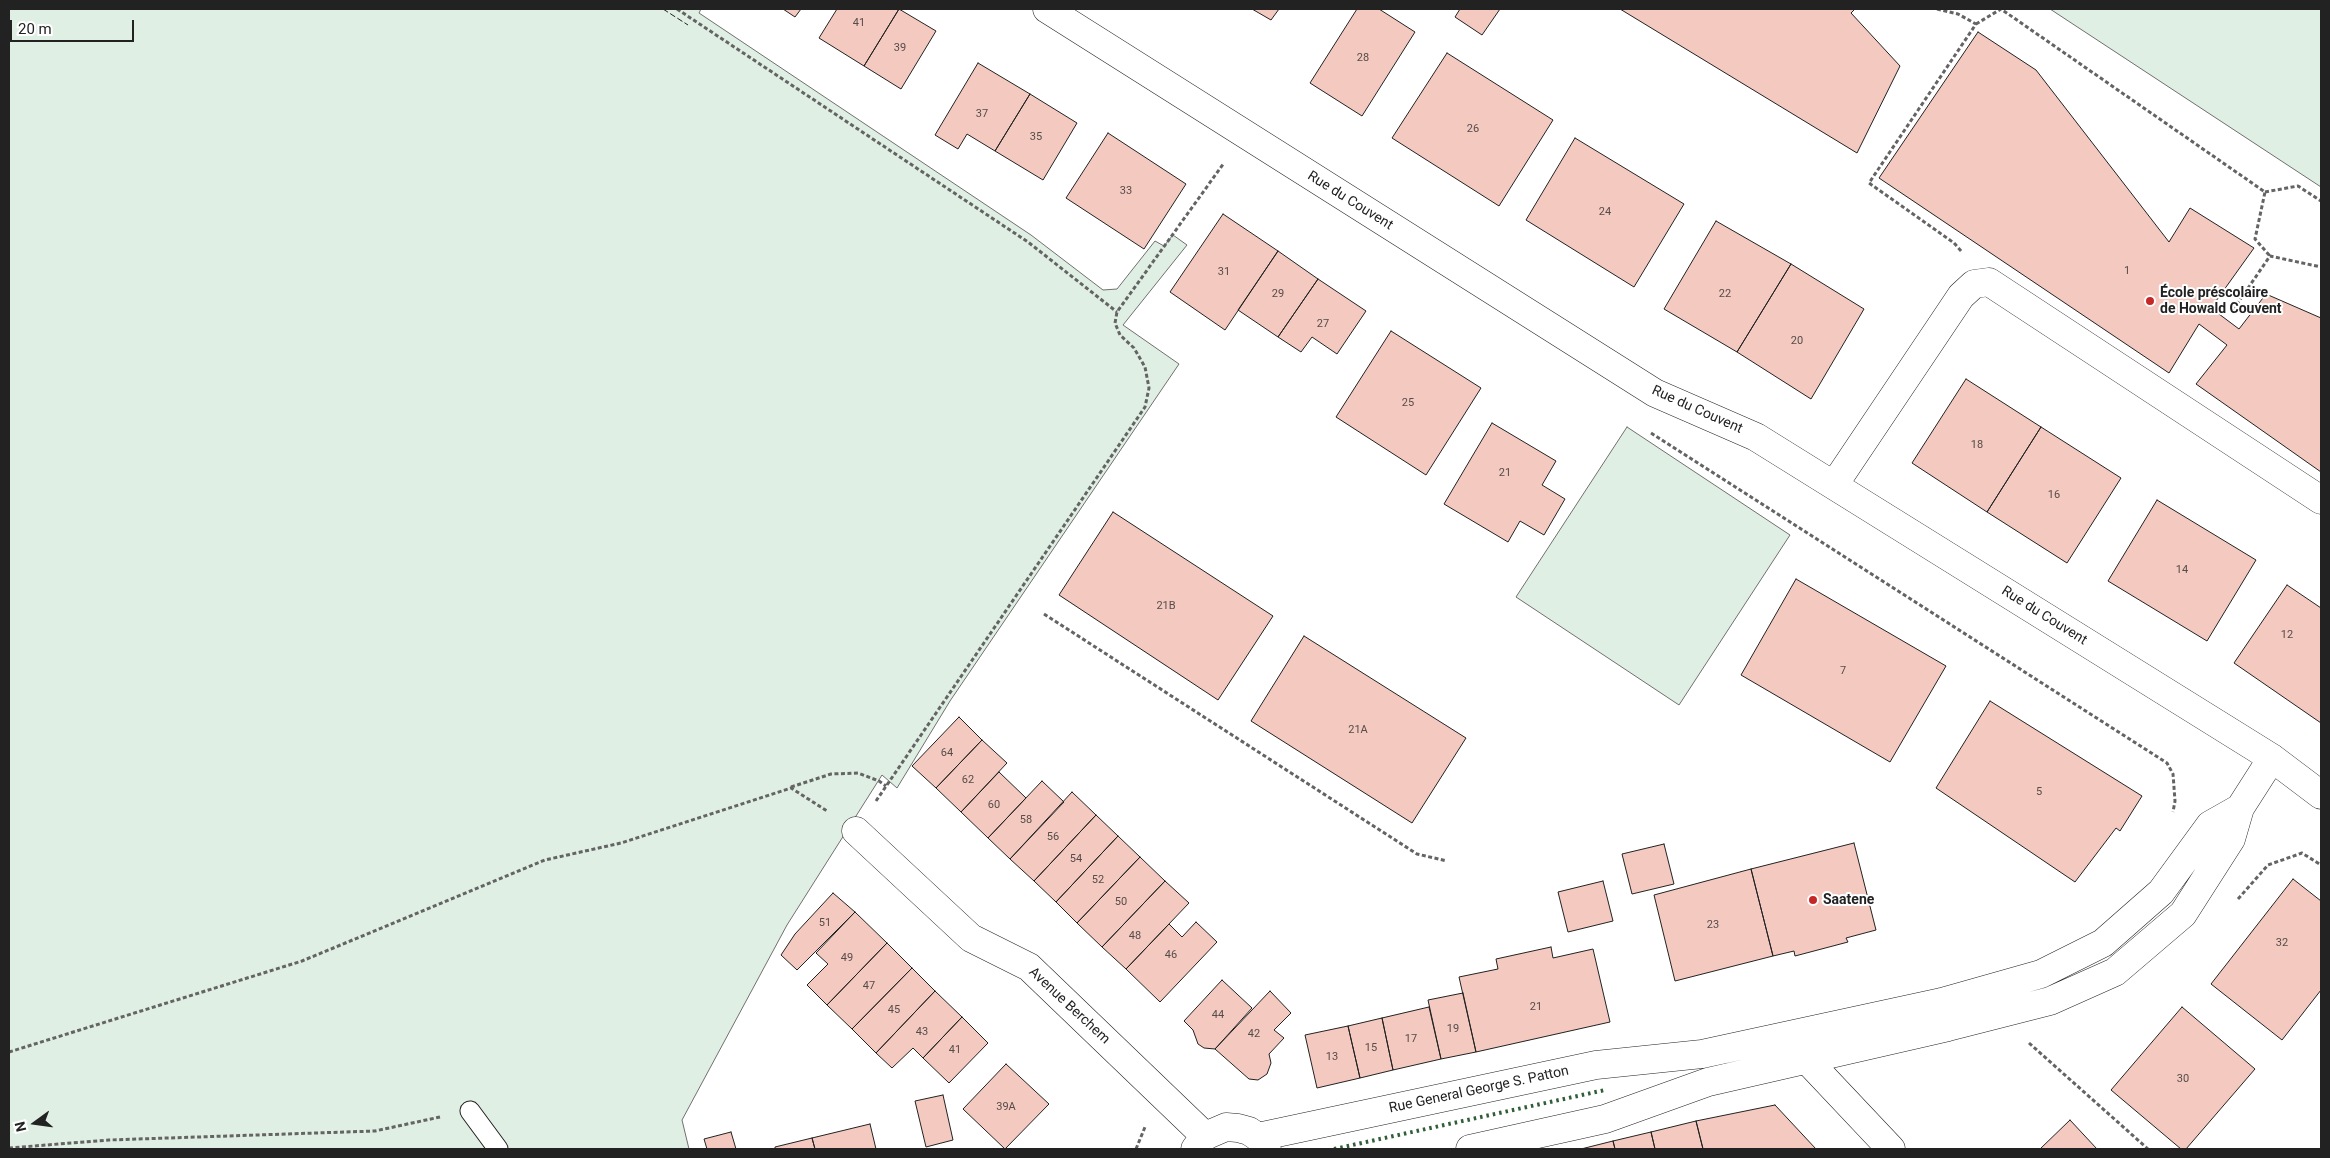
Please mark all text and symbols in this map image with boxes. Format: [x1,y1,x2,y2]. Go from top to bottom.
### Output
scale bar [12,10,136,42]
house number: 41 [853,16,865,30]
text: 20 m [18,20,52,38]
house number: 39 [894,41,906,55]
house number: 28 [1357,51,1369,65]
house number: 37 [976,107,988,121]
house number: 26 [1467,122,1479,136]
house number: 35 [1030,130,1042,144]
street label: Rue du Couvent [1304,168,1396,234]
house number: 33 [1120,184,1132,198]
house number: 24 [1599,205,1611,219]
house number: 1 [2124,264,2130,278]
house number: 31 [1218,265,1230,279]
place label: École préscolaire de Howald Couvent [2160,285,2282,318]
house number: 29 [1272,287,1284,301]
house number: 22 [1719,287,1731,301]
marker: École préscolaire de Howald Couvent [2144,295,2156,307]
house number: 27 [1317,317,1329,331]
house number: 20 [1791,334,1803,348]
street label: Rue du Couvent [1649,382,1745,438]
house number: 25 [1402,396,1414,410]
house number: 18 [1971,438,1983,452]
house number: 21 [1499,466,1511,480]
house number: 16 [2048,488,2060,502]
house number: 14 [2176,563,2188,577]
street label: Rue du Couvent [1998,583,2090,649]
house number: 21B [1156,599,1176,613]
house number: 12 [2281,628,2293,642]
house number: 7 [1840,664,1846,678]
house number: 21A [1348,723,1368,737]
house number: 64 [941,746,953,760]
house number: 62 [962,773,974,787]
house number: 5 [2036,785,2042,799]
house number: 60 [988,798,1000,812]
house number: 58 [1020,813,1032,827]
house number: 56 [1047,830,1059,844]
house number: 54 [1070,852,1082,866]
house number: 52 [1092,873,1104,887]
place label: Saatene [1823,892,1874,908]
marker: Saatene [1807,894,1819,906]
house number: 50 [1115,895,1127,909]
house number: 51 [819,916,831,930]
house number: 23 [1707,918,1719,932]
house number: 48 [1129,929,1141,943]
house number: 32 [2276,936,2288,950]
house number: 46 [1165,948,1177,962]
house number: 49 [841,951,853,965]
street label: Avenue Berchem [1025,964,1113,1048]
house number: 47 [863,979,875,993]
house number: 21 [1530,1000,1542,1014]
house number: 45 [888,1003,900,1017]
house number: 44 [1212,1008,1224,1022]
house number: 19 [1447,1022,1459,1036]
house number: 43 [916,1025,928,1039]
house number: 42 [1248,1027,1260,1041]
house number: 17 [1405,1032,1417,1046]
house number: 15 [1365,1041,1377,1055]
house number: 41 [949,1043,961,1057]
house number: 13 [1326,1050,1338,1064]
street label: Rue General George S. Patton [1388,1063,1570,1117]
house number: 30 [2177,1072,2189,1086]
north arrow [10,1098,60,1148]
house number: 39A [996,1100,1016,1114]
text: N [11,1120,29,1133]

